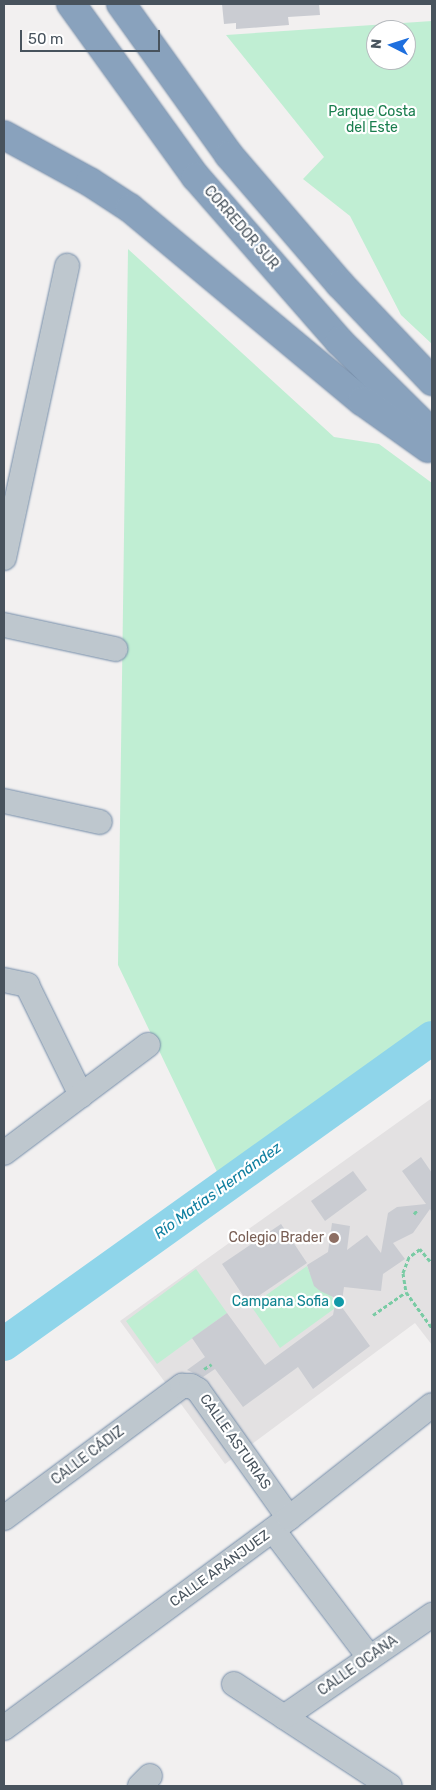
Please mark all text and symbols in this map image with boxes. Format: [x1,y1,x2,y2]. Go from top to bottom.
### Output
scale bar [22,20,162,52]
north arrow [366,20,416,70]
text: 50 m [28,30,63,48]
text: N [368,38,385,50]
park label: Parque Costa del Este [328,104,416,136]
street label: CORREDOR SUR [200,183,282,273]
water label: Río Matías Hernández [151,1139,285,1243]
place label: Colegio Brader [228,1230,324,1246]
marker: Colegio Brader [328,1232,340,1244]
place label: Campana Sofia [232,1294,329,1310]
marker: Campana Sofia [333,1296,345,1308]
street label: CALLE ASTURIAS [196,1391,274,1493]
street label: CALLE CÁDIZ [48,1423,128,1489]
street label: CALLE ARANJUEZ [167,1527,273,1611]
street label: CALLE OCANA [315,1632,401,1700]

